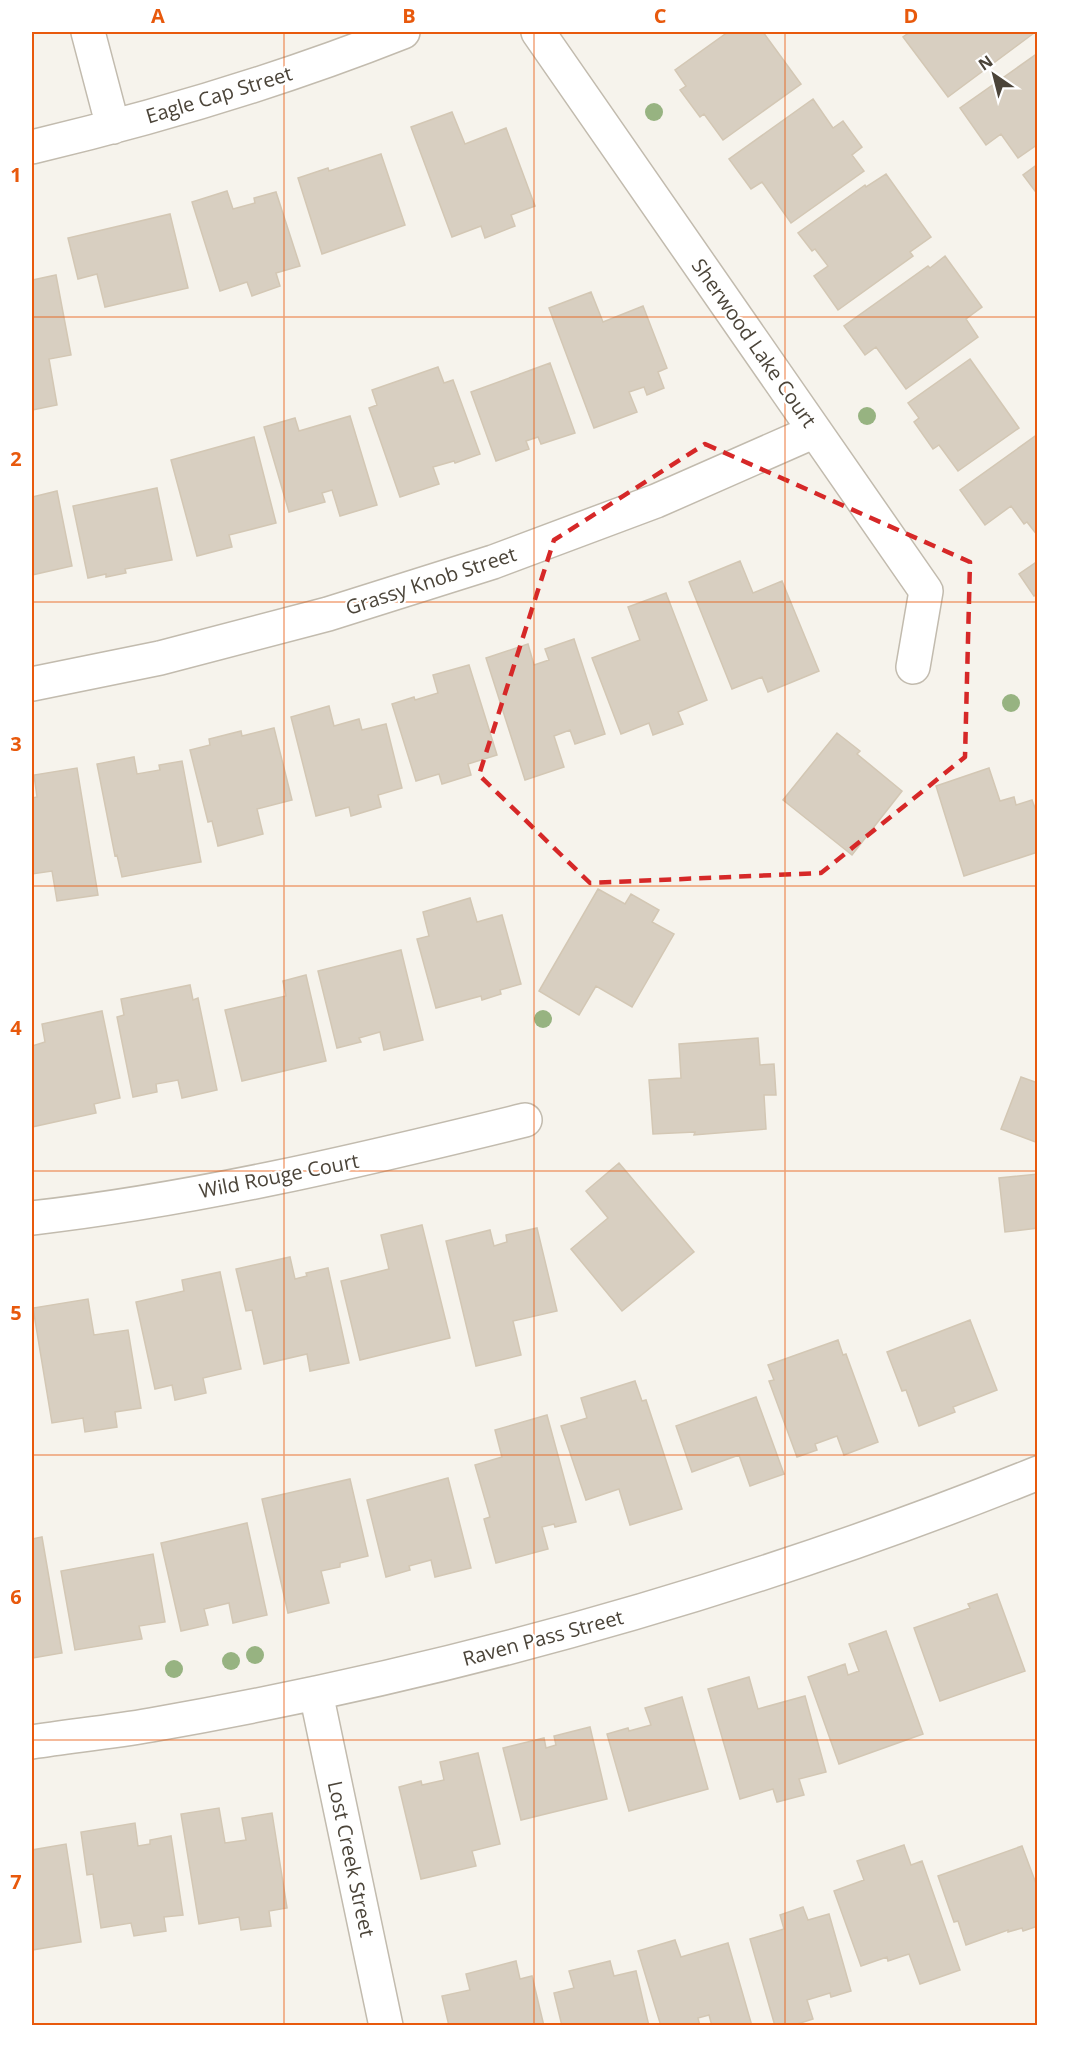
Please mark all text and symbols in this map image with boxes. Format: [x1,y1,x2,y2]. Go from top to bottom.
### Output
text: A [151,2,165,29]
text: B [402,2,416,29]
text: C [654,2,667,29]
text: D [904,2,918,29]
north arrow [964,45,1024,105]
text: N [974,50,997,75]
street label: Eagle Cap Street [142,59,295,130]
text: 1 [10,161,22,188]
street label: Sherwood Lake Court [686,253,823,432]
text: 2 [10,445,22,472]
street label: Grassy Knob Street [342,540,520,621]
text: 3 [10,730,22,757]
text: 4 [10,1014,22,1041]
street label: Wild Rouge Court [197,1147,361,1204]
text: 5 [10,1299,22,1326]
text: 6 [10,1583,22,1610]
street label: Raven Pass Street [459,1603,626,1672]
street label: Lost Creek Street [322,1778,381,1940]
text: 7 [10,1868,22,1895]

